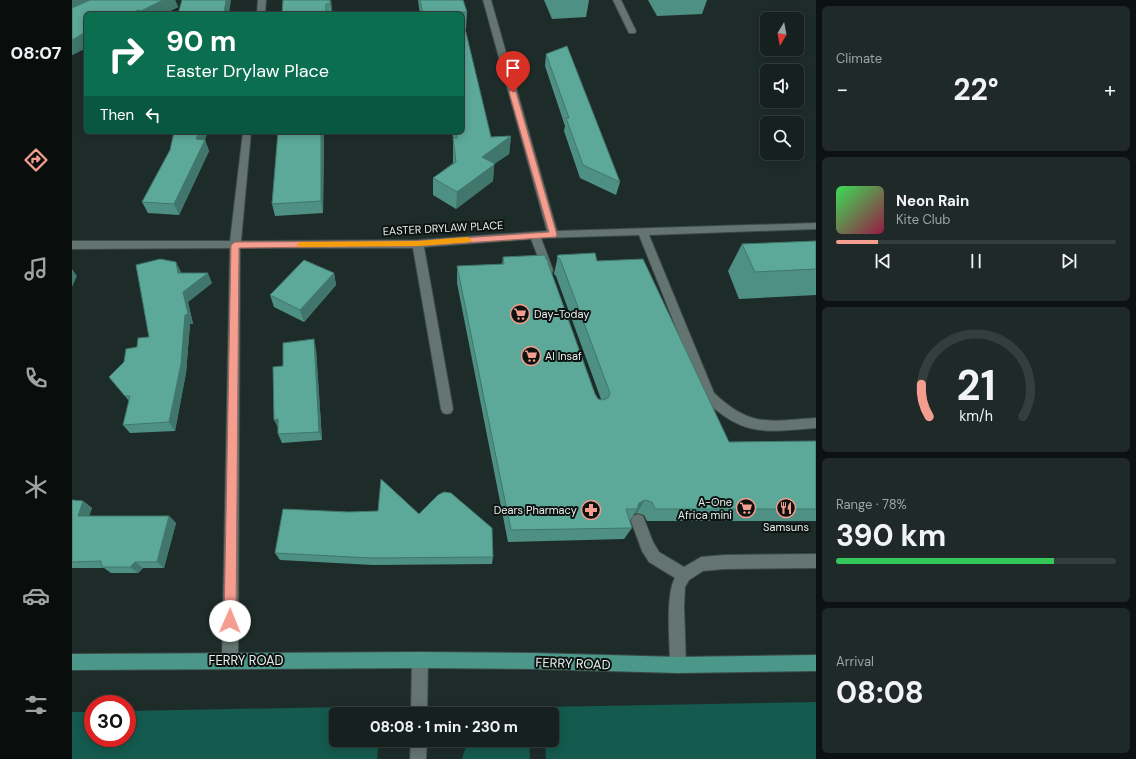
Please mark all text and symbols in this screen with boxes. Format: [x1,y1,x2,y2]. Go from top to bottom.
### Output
north arrow [760,12,804,56]
map controls [760,12,804,160]
text: 90 m [166,23,236,60]
icon: right [100,28,152,80]
text: 08:07 [11,41,61,65]
text: Climate [836,50,882,67]
pin [496,51,530,92]
icon: arrive [502,57,524,79]
text: Easter Drylaw Place [166,59,329,83]
button: sound [760,64,804,108]
text: 22° [953,70,999,109]
text: − [836,75,848,104]
text: + [1104,75,1116,104]
icon: left [142,104,164,126]
text: Then [100,105,134,125]
button: search [760,116,804,160]
icon: directions [22,146,50,174]
text: Neon Rain [896,191,969,211]
text: Kite Club [896,211,950,228]
street label: EASTER DRYLAW PLACE [382,218,504,238]
icon: previous [872,250,894,272]
icon: pause [965,250,987,272]
icon: next [1058,250,1080,272]
icon: music [22,255,50,283]
supermarket icon: Day-Today [509,303,531,325]
place label: Day-Today [534,307,589,321]
supermarket icon: Al Insaf [520,345,542,367]
place label: Al Insaf [545,349,582,363]
text: 21 [956,359,996,413]
icon: phone [22,364,50,392]
text: km/h [959,407,993,425]
icon: climate [22,473,50,501]
place label: A-One Africa mini [678,495,732,522]
text: Range · 78% [836,496,907,513]
supermarket icon: A-One Africa mini [735,497,757,519]
restaurant icon: Samsuns [775,497,797,519]
pharmacy icon: Dears Pharmacy [580,499,602,521]
place label: Dears Pharmacy [494,503,577,517]
text: 390 km [836,516,946,555]
place label: Samsuns [763,520,809,534]
icon: car [22,582,50,610]
position arrow [209,600,251,642]
street label: FERRY ROAD [208,652,284,669]
text: Arrival [836,653,874,670]
street label: FERRY ROAD [535,654,611,673]
text: 08:08 [836,673,924,712]
icon: filters [22,691,50,719]
speed limit sign: 30 [84,695,136,747]
text: 08:08 · 1 min · 230 m [370,717,518,737]

